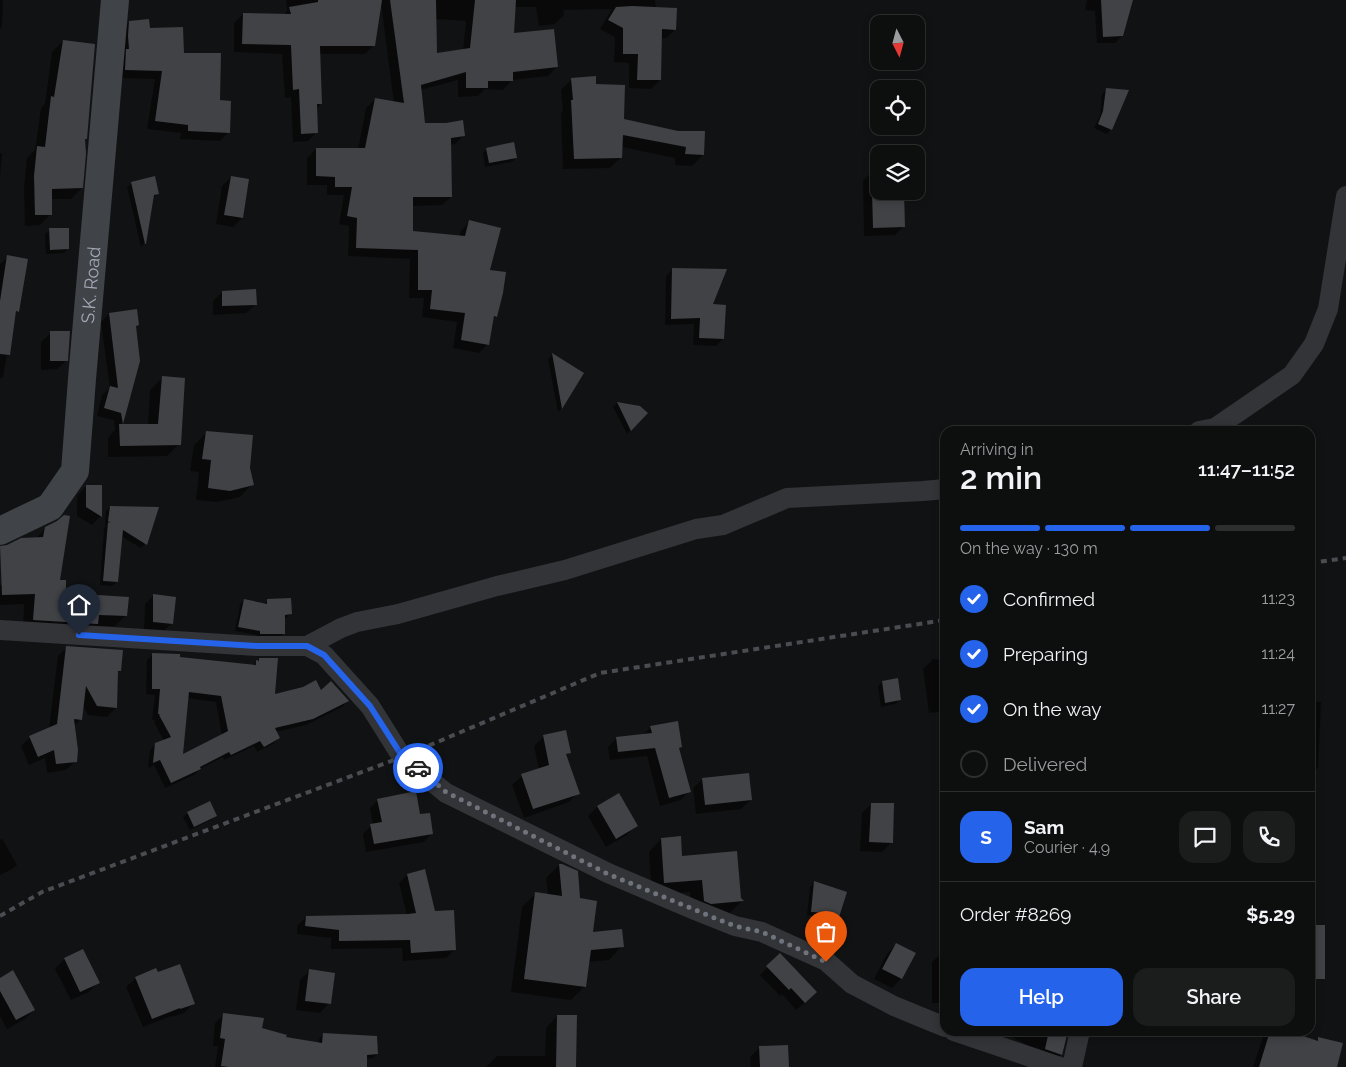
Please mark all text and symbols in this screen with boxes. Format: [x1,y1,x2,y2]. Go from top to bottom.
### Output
north arrow [870,15,925,70]
map controls [870,15,925,200]
button: locate [870,80,925,135]
button: layers [870,145,925,200]
street label: S.K. Road [76,246,104,324]
text: Arriving in [960,440,1034,459]
text: 11:47–11:52 [1198,458,1295,480]
text: 2 min [960,459,1042,496]
text: On the way · 130 m [960,539,1098,558]
pin [58,584,100,635]
icon: check [960,585,988,613]
text: Confirmed [1003,588,1095,610]
text: 11:23 [1261,589,1295,608]
icon: home [65,591,93,619]
icon: check [960,640,988,668]
text: Preparing [1003,643,1088,665]
text: 11:24 [1261,644,1295,663]
icon: check [960,695,988,723]
text: On the way [1003,698,1102,720]
text: 11:27 [1261,699,1295,718]
courier [393,743,443,793]
text: Delivered [1003,753,1087,775]
icon: car [404,754,432,782]
button: chat [1179,811,1231,863]
button: phone [1243,811,1295,863]
text: Sam [1024,816,1064,838]
text: S [980,826,992,848]
text: Courier · 4.9 [1024,838,1110,857]
text: Order #8269 [960,903,1071,925]
text: $5.29 [1246,903,1295,925]
pin [805,911,847,962]
icon: bag [812,918,840,946]
button: Help [960,968,1123,1026]
button: Share [1133,968,1295,1026]

